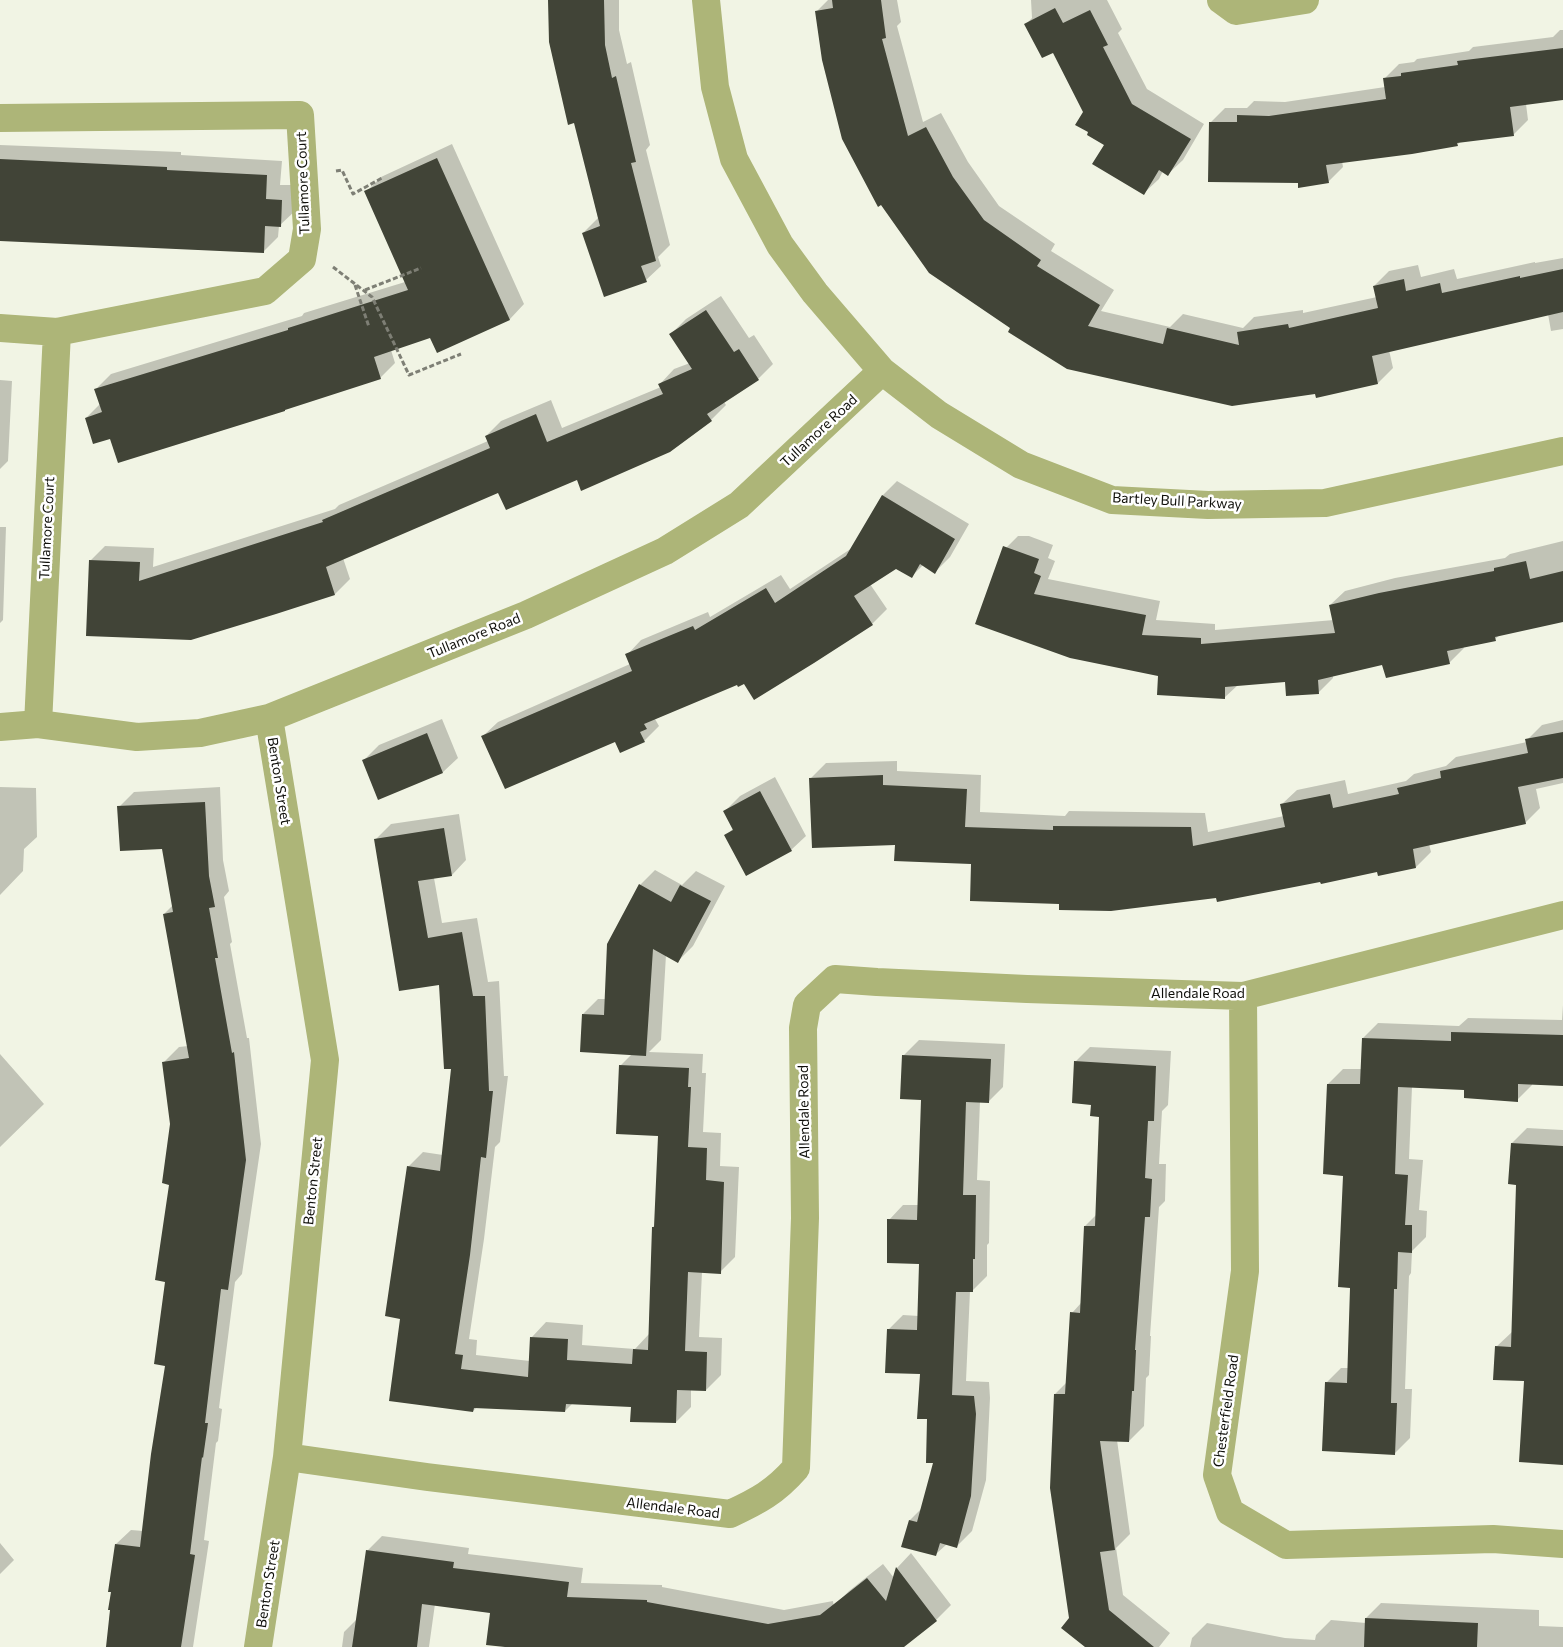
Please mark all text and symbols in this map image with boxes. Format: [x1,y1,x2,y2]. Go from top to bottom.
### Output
street label: Tullamore Court [293,131,313,235]
street label: Tullamore Road [777,391,861,471]
street label: Tullamore Court [36,476,58,580]
street label: Bartley Bull Parkway [1112,489,1242,513]
street label: Tullamore Road [425,610,523,662]
street label: Benton Street [264,736,294,826]
street label: Allendale Road [1151,985,1245,1001]
street label: Allendale Road [795,1065,813,1159]
street label: Benton Street [300,1136,326,1226]
street label: Chesterfield Road [1210,1354,1242,1468]
street label: Allendale Road [625,1494,721,1522]
street label: Benton Street [253,1539,283,1629]

